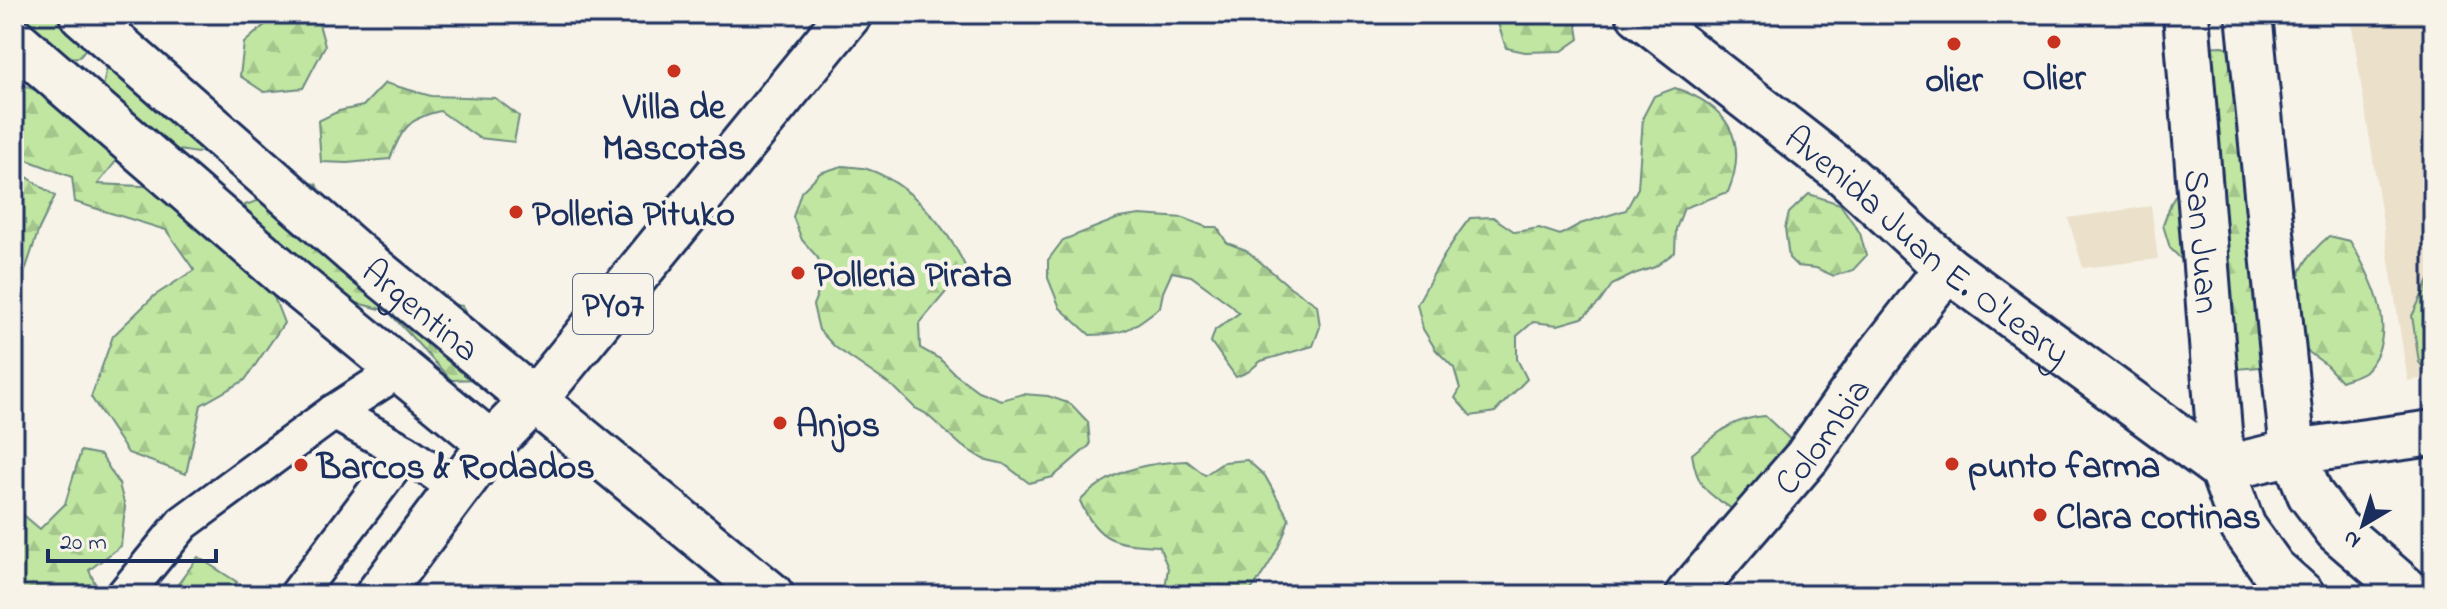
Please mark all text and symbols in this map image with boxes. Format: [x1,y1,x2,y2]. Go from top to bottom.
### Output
marker: Olier [2045,33,2063,51]
marker: olier [1945,35,1963,53]
place label: Olier [2022,54,2087,107]
place label: olier [1925,56,1984,109]
marker: Villa de Mascotas [665,62,683,80]
place label: Villa de Mascotas [602,83,746,177]
street label: Avenida Juan E. O'Leary [1771,114,2080,381]
street label: San Juan [2167,167,2232,316]
place label: Polleria Pituko [532,190,735,243]
marker: Polleria Pituko [507,203,525,221]
street label: Argentina [349,247,490,377]
place label: Polleria Pirata [814,251,1012,304]
marker: Polleria Pirata [789,264,807,282]
road number: PY07 [573,274,653,334]
street label: Colombia [1763,368,1886,509]
place label: Anjos [796,401,880,454]
marker: Anjos [771,414,789,432]
place label: punto farma [1968,442,2160,495]
place label: Barcos & Rodados [315,443,595,496]
marker: punto farma [1943,455,1961,473]
marker: Barcos & Rodados [292,456,310,474]
north arrow [2323,485,2403,565]
place label: Clara cortinas [2056,493,2261,546]
marker: Clara cortinas [2031,506,2049,524]
scale bar [48,513,216,563]
text: N [2337,521,2368,556]
text: 20 m [60,526,107,561]

